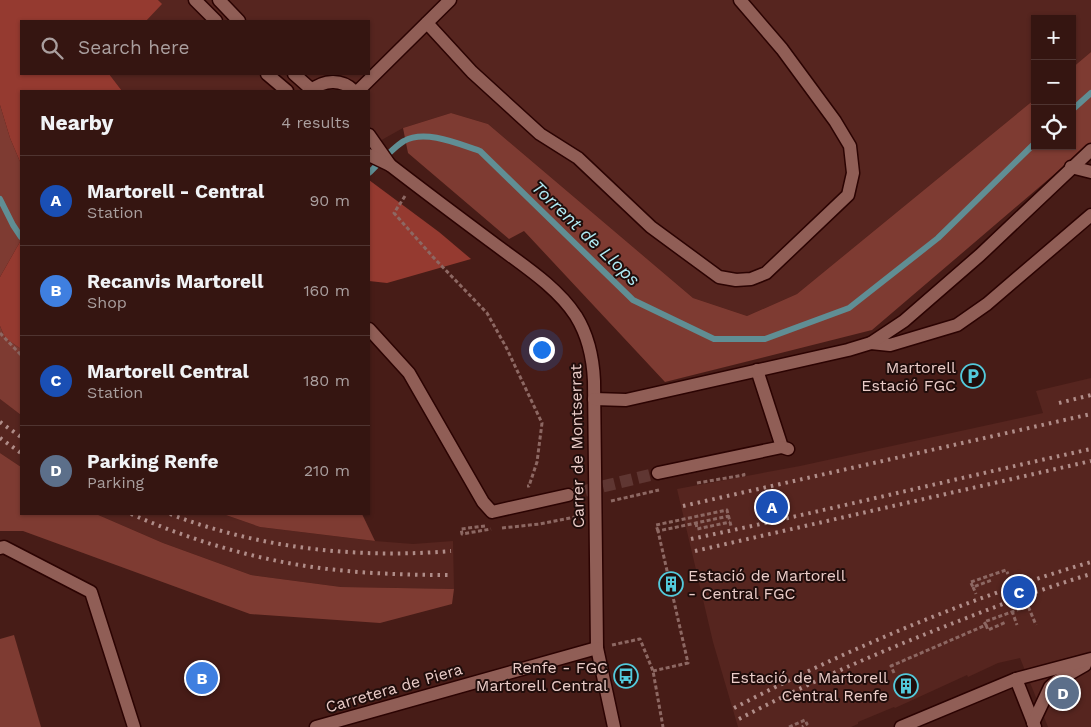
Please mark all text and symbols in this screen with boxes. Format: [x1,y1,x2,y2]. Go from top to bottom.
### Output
map controls [1031,15,1076,150]
button: + [1031,15,1076,60]
search box [20,20,370,75]
icon: search [38,34,66,62]
text: Search here [78,36,189,59]
button: − [1031,60,1076,105]
button: locate [1031,105,1076,150]
text: Nearby [40,110,113,135]
text: 4 results [281,113,350,132]
water label: Torrent de Llops [528,176,644,290]
text: Martorell - Central [87,180,264,203]
text: A [51,191,61,210]
text: 90 m [309,191,350,210]
text: Station [87,203,143,222]
text: Recanvis Martorell [87,270,263,293]
text: B [51,281,61,300]
text: 160 m [303,281,350,300]
text: Shop [87,293,127,312]
your location [529,337,555,363]
place label: Martorell Estació FGC [861,358,956,395]
text: Martorell Central [87,360,249,383]
parking icon: Martorell Estació FGC [960,363,986,389]
street label: Carrer de Montserrat [566,364,588,528]
text: C [51,371,61,390]
text: 180 m [303,371,350,390]
text: Station [87,383,143,402]
text: Parking Renfe [87,450,219,473]
text: D [50,461,62,480]
text: 210 m [304,461,350,480]
text: Parking [87,473,144,492]
pin: A [756,488,788,526]
place label: Estació de Martorell - Central FGC [688,566,846,603]
building icon: Estació de Martorell - Central FGC [658,571,684,597]
pin: C [1003,573,1035,611]
place label: Renfe - FGC Martorell Central [476,658,608,695]
pin: B [186,659,218,697]
street label: Carretera de Piera [323,659,465,717]
bus stop icon: Renfe - FGC Martorell Central [613,663,639,689]
place label: Estació de Martorell Central Renfe [730,668,888,705]
building icon: Estació de Martorell Central Renfe [893,673,919,699]
pin: D [1047,674,1079,712]

